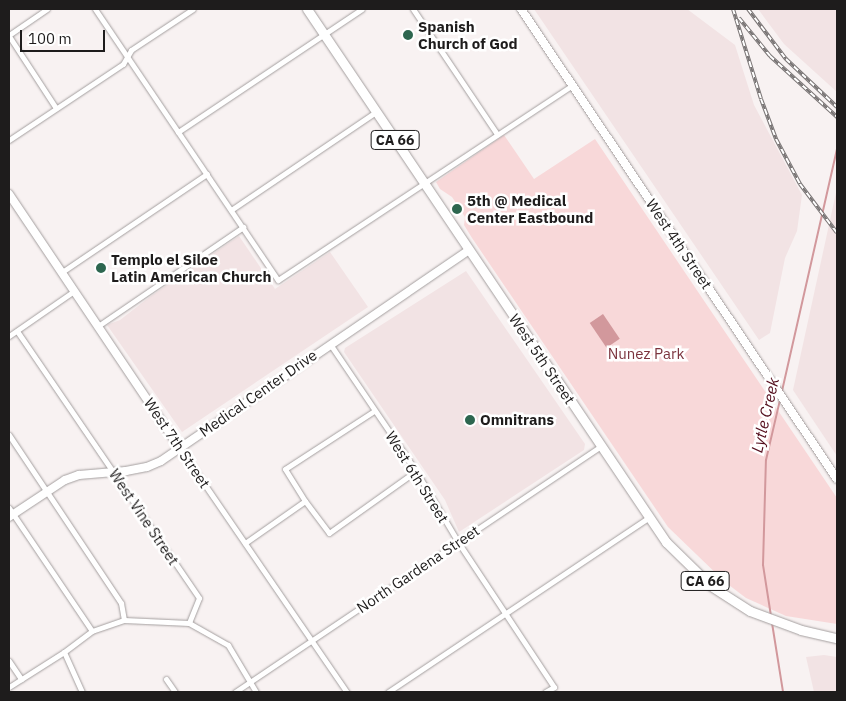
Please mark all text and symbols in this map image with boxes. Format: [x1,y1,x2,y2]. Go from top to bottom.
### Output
place label: Spanish Church of God [418,17,518,52]
scale bar [22,20,108,52]
text: 100 m [28,29,72,48]
marker: Spanish Church of God [402,29,414,41]
road number: CA 66 [370,128,420,152]
place label: 5th @ Medical Center Eastbound [467,191,593,226]
street label: West 4th Street [642,196,716,292]
marker: 5th @ Medical Center Eastbound [451,203,463,215]
place label: Templo el Siloe Latin American Church [111,250,272,285]
marker: Templo el Siloe Latin American Church [95,262,107,274]
street label: West 5th Street [505,311,579,407]
park label: Nunez Park [608,345,684,363]
street label: Medical Center Drive [196,346,320,440]
water label: Lytle Creek [747,376,783,454]
street label: West 7th Street [140,395,214,491]
place label: Omnitrans [480,411,554,429]
marker: Omnitrans [464,414,476,426]
street label: West 6th Street [382,428,452,526]
street label: West Vine Street [105,466,183,568]
street label: North Gardena Street [353,521,483,617]
road number: CA 66 [680,570,730,592]

